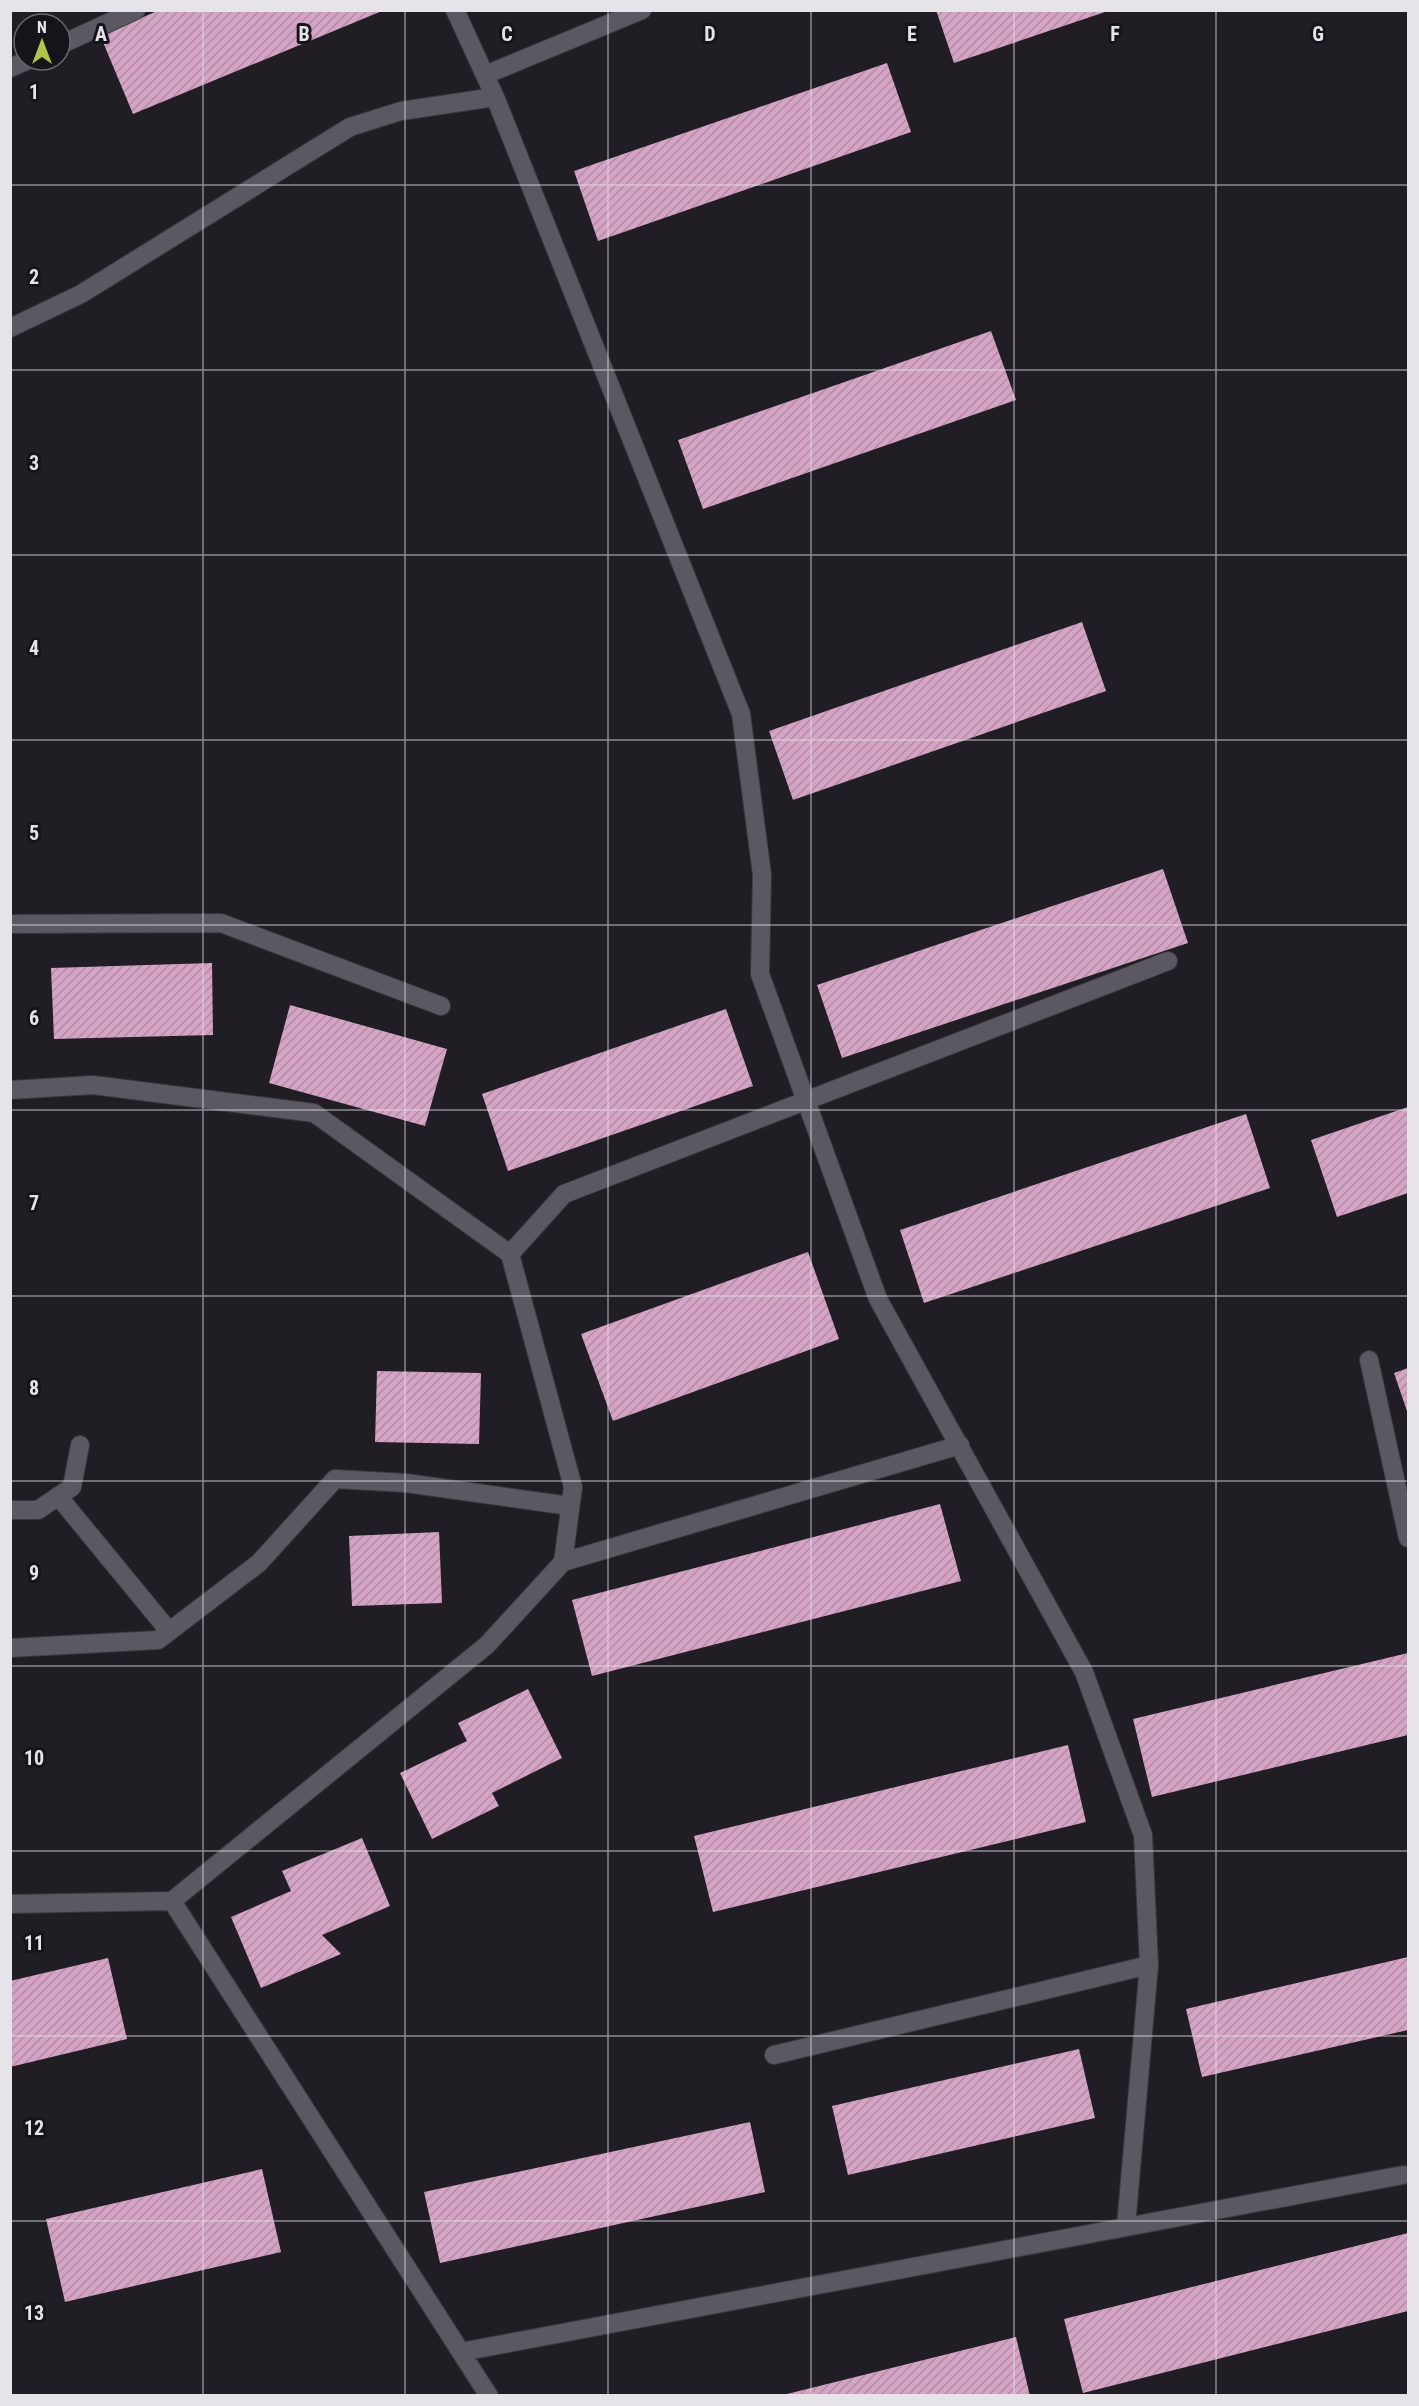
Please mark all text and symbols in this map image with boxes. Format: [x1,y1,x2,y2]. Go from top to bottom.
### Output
north arrow [12,12,72,72]
text: N [37,18,47,37]
text: A [95,22,107,46]
text: B [298,22,310,46]
text: C [501,22,513,46]
text: D [704,22,716,46]
text: E [907,22,917,46]
text: F [1110,22,1120,46]
text: G [1312,22,1324,46]
text: 1 [29,80,39,104]
text: 2 [29,265,39,289]
text: 3 [29,451,39,475]
text: 4 [29,636,39,660]
text: 5 [29,821,39,845]
text: 6 [29,1006,39,1030]
text: 7 [29,1191,39,1215]
text: 8 [29,1376,39,1400]
text: 9 [29,1561,39,1585]
text: 10 [24,1746,44,1770]
text: 11 [24,1931,44,1955]
text: 12 [24,2116,44,2140]
text: 13 [24,2301,44,2325]

